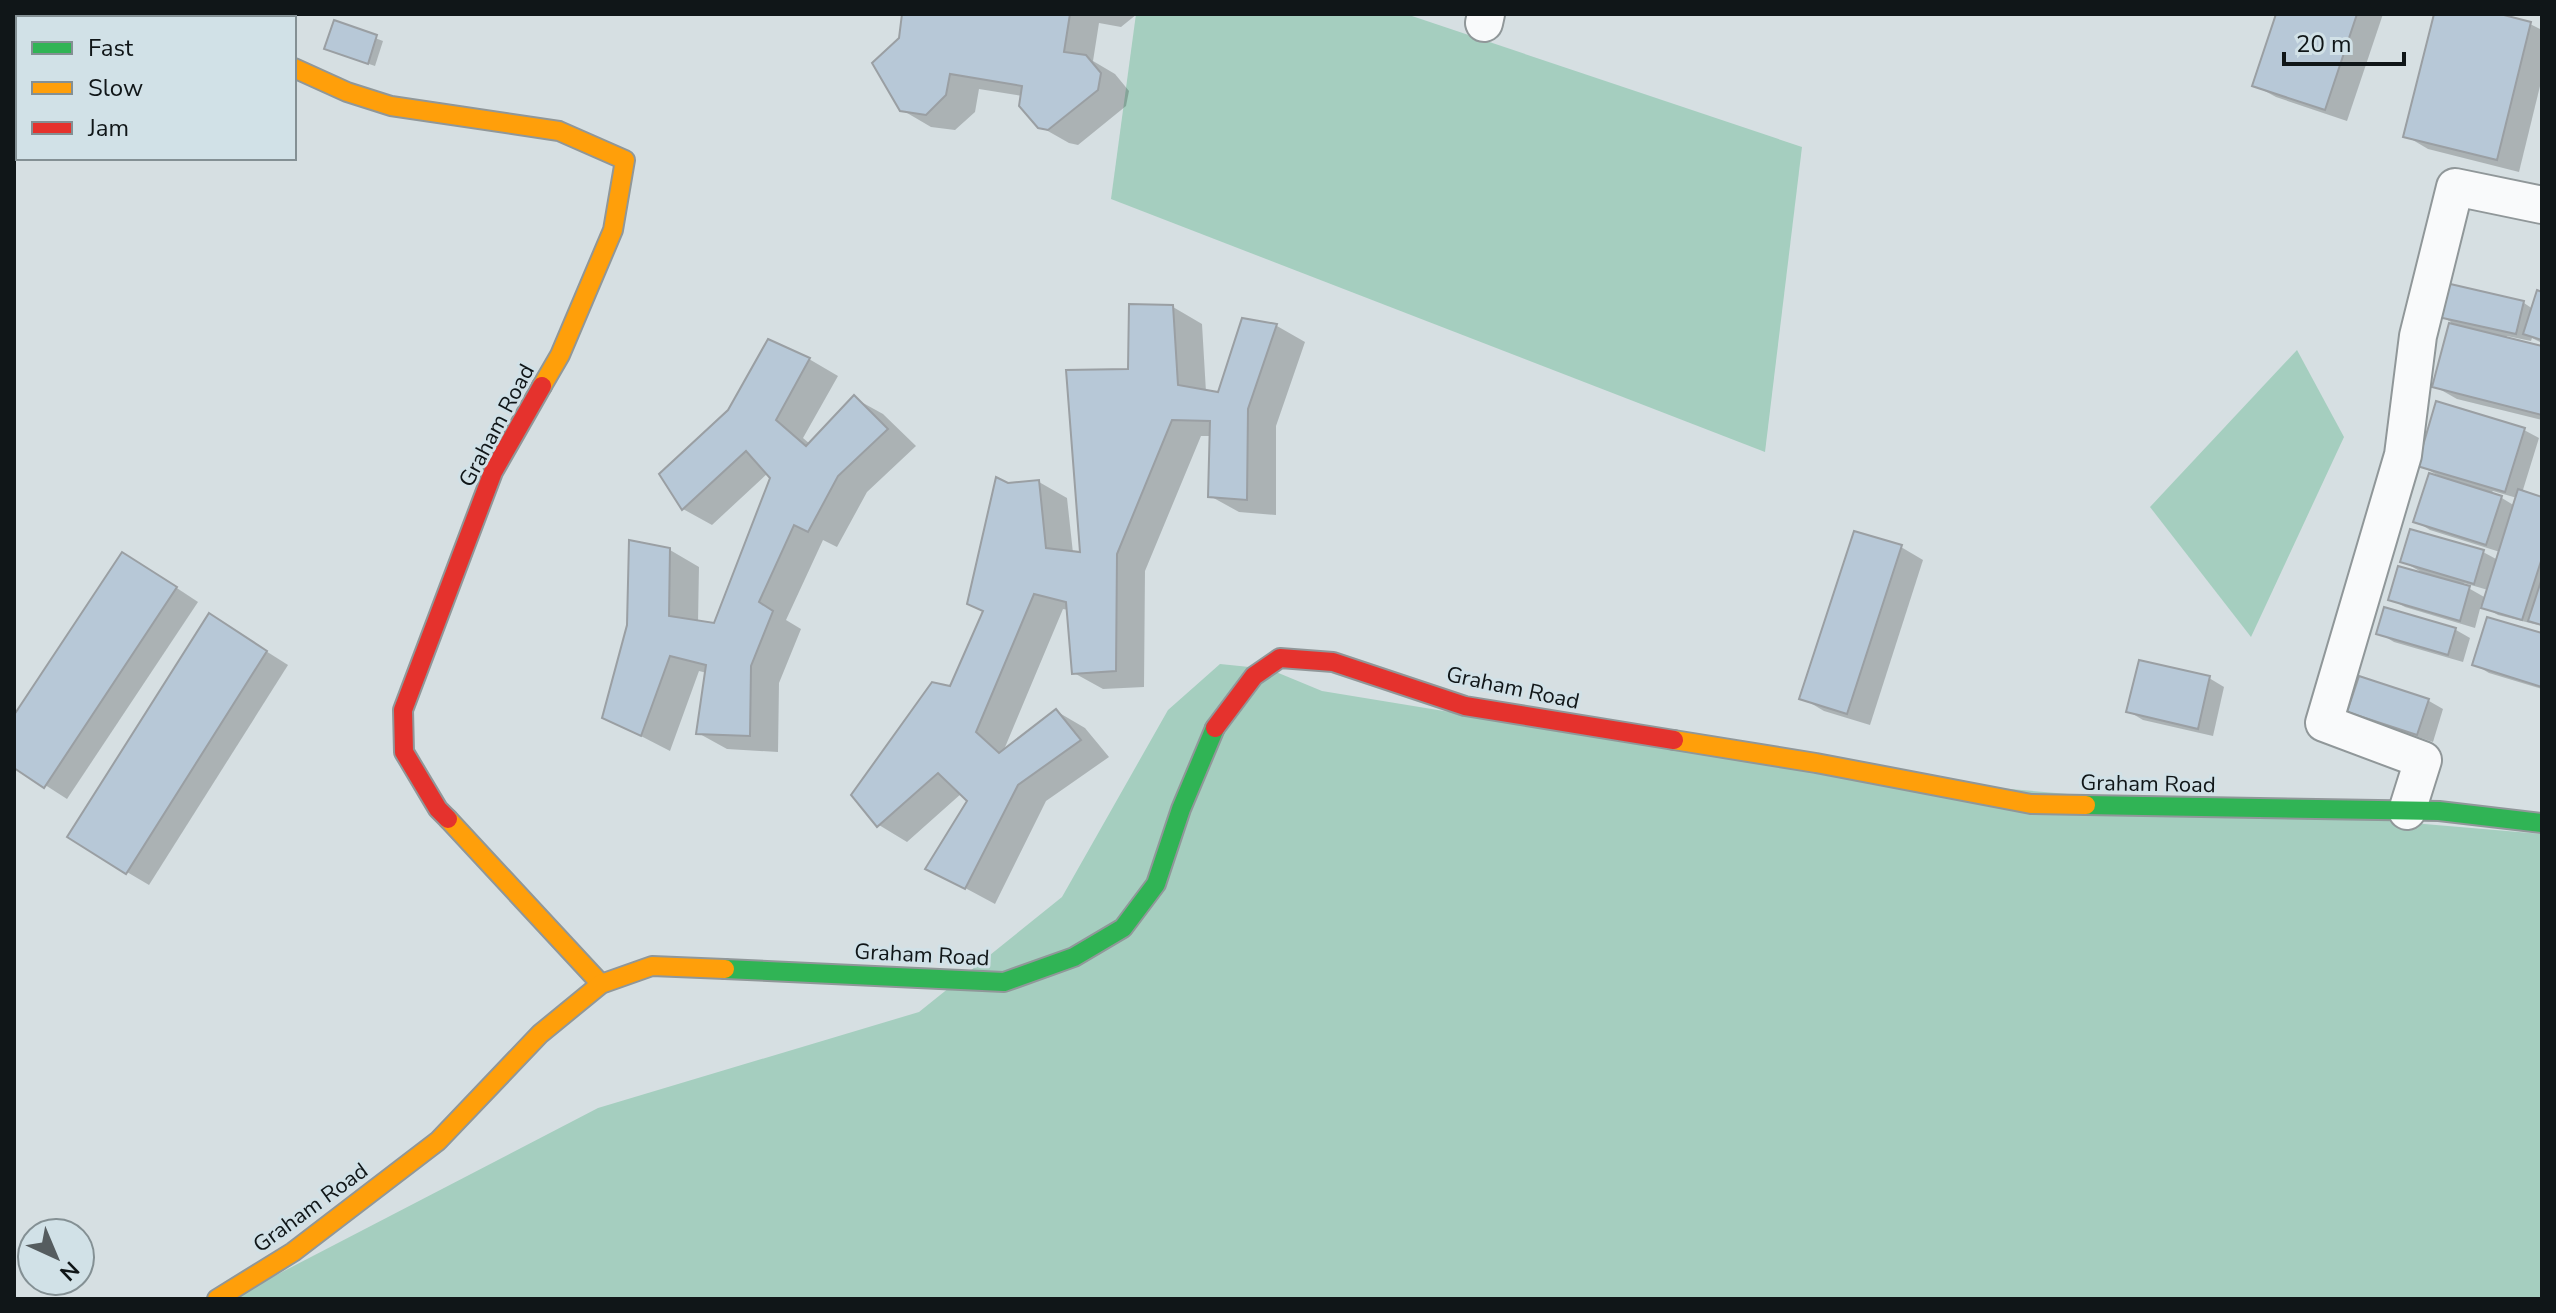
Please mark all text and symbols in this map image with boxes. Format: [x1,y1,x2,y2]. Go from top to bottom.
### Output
legend [16,16,296,160]
scale bar [2284,16,2404,66]
text: 20 m [2296,28,2352,60]
text: Fast [88,32,134,64]
text: Slow [88,72,143,104]
text: Jam [87,112,129,144]
street label: Graham Road [452,359,542,492]
street label: Graham Road [1444,659,1582,717]
street label: Graham Road [2080,768,2216,800]
street label: Graham Road [854,936,990,974]
street label: Graham Road [247,1156,374,1260]
north arrow [16,1217,96,1297]
text: N [53,1254,86,1287]

